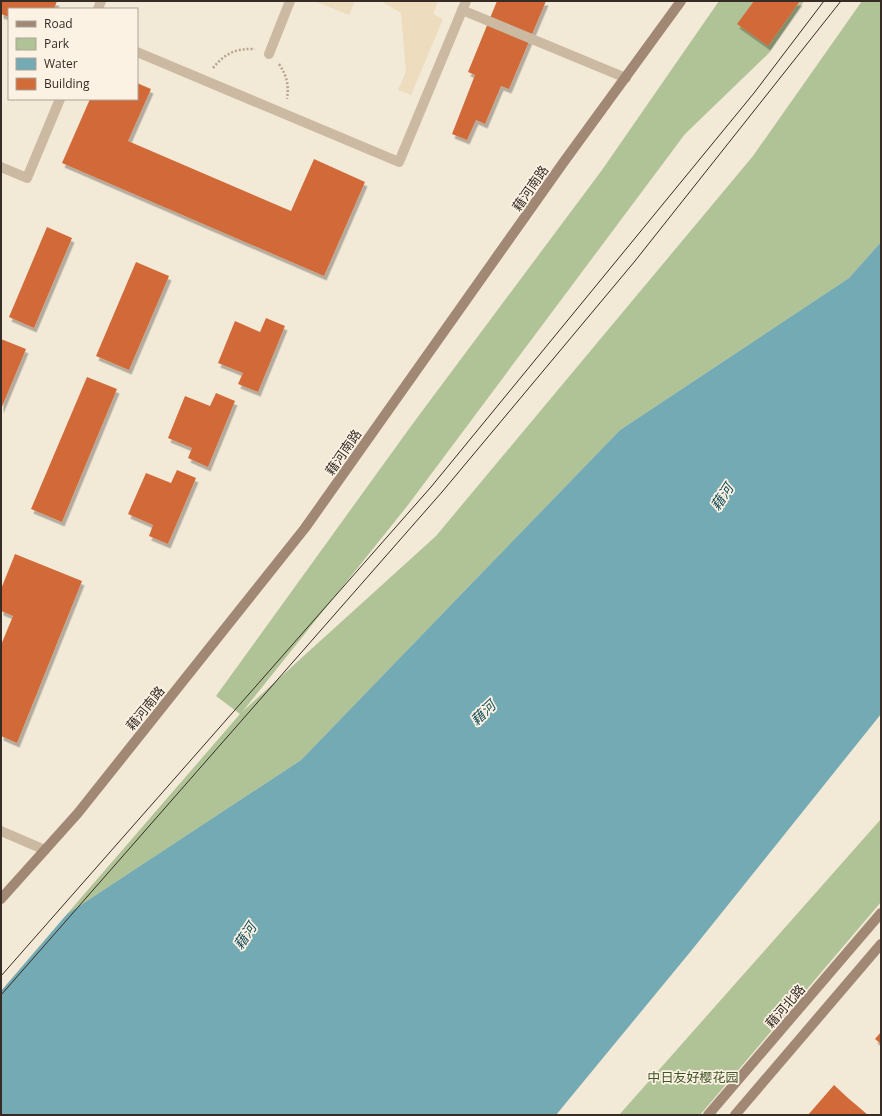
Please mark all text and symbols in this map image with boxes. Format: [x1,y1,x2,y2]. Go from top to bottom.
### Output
legend [8,8,138,100]
text: Road [44,15,73,32]
text: Park [44,35,70,52]
text: Water [44,55,78,72]
text: Building [44,75,90,92]
street label: 藉河南路 [508,162,552,214]
street label: 藉河南路 [321,426,365,478]
water label: 藉河 [706,477,739,514]
street label: 藉河南路 [122,682,168,734]
water label: 藉河 [466,694,501,729]
water label: 藉河 [229,916,262,953]
street label: 藉河北路 [761,980,809,1032]
park label: 中日友好樱花园 [647,1068,739,1086]

